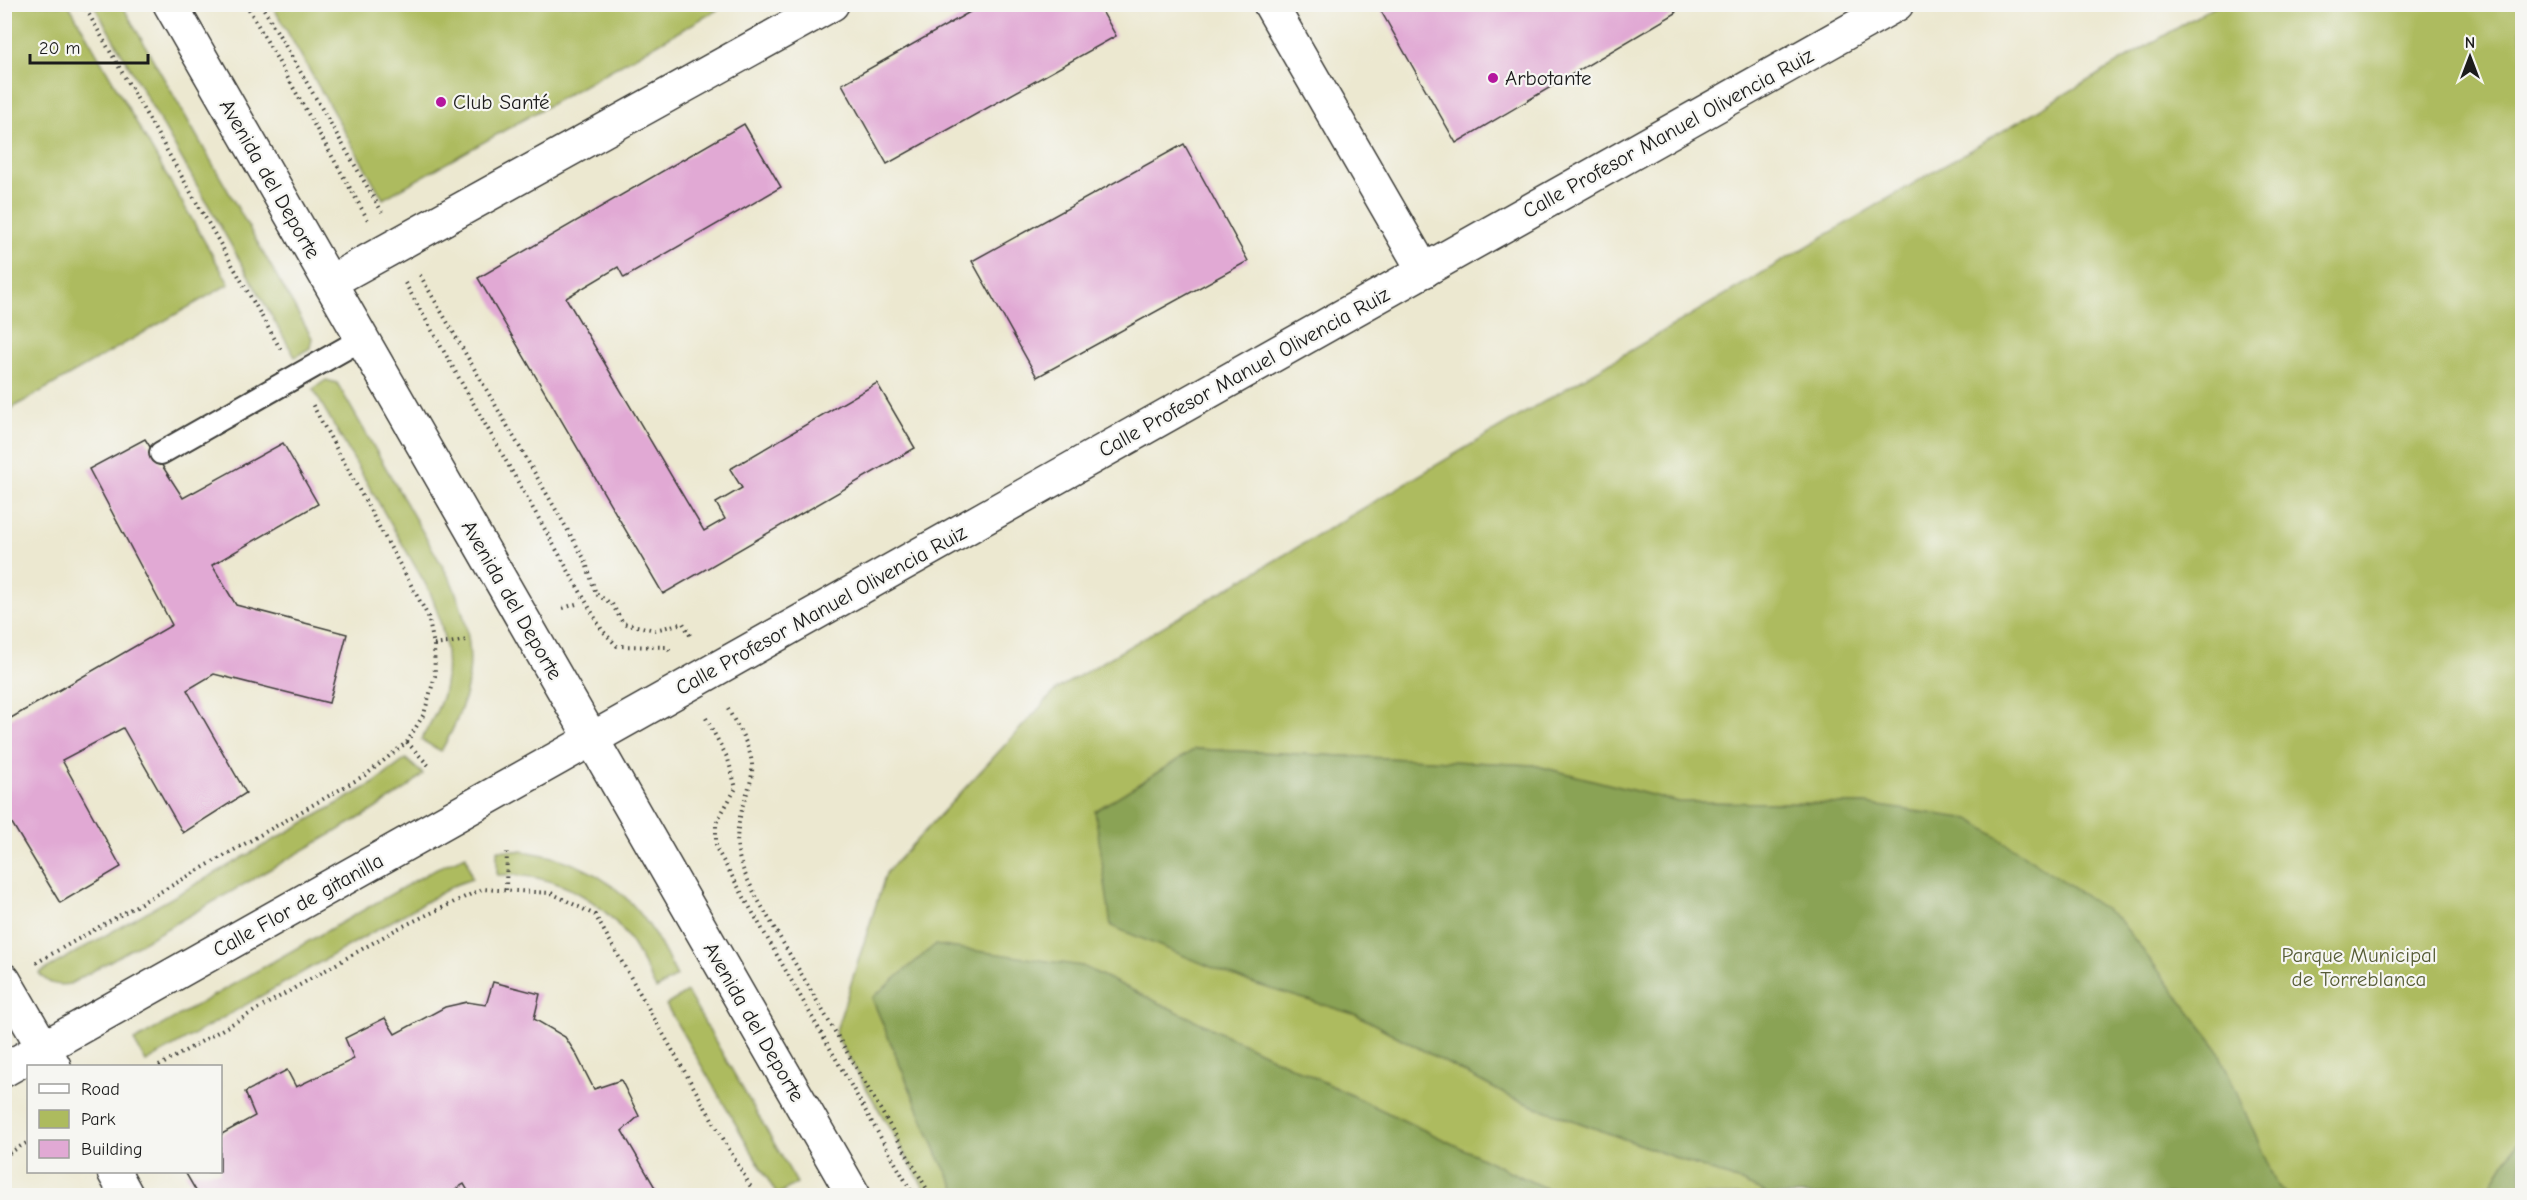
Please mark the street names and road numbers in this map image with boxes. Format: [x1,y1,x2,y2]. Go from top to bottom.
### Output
street label: Calle Profesor Manuel Olivencia Ruiz [1519,43,1817,223]
street label: Avenida del Deporte [215,95,325,263]
street label: Calle Profesor Manuel Olivencia Ruiz [1095,282,1393,462]
street label: Avenida del Deporte [457,516,567,684]
street label: Calle Profesor Manuel Olivencia Ruiz [672,520,970,700]
street label: Calle Flor de gitanilla [209,848,387,962]
street label: Avenida del Deporte [699,938,809,1106]

